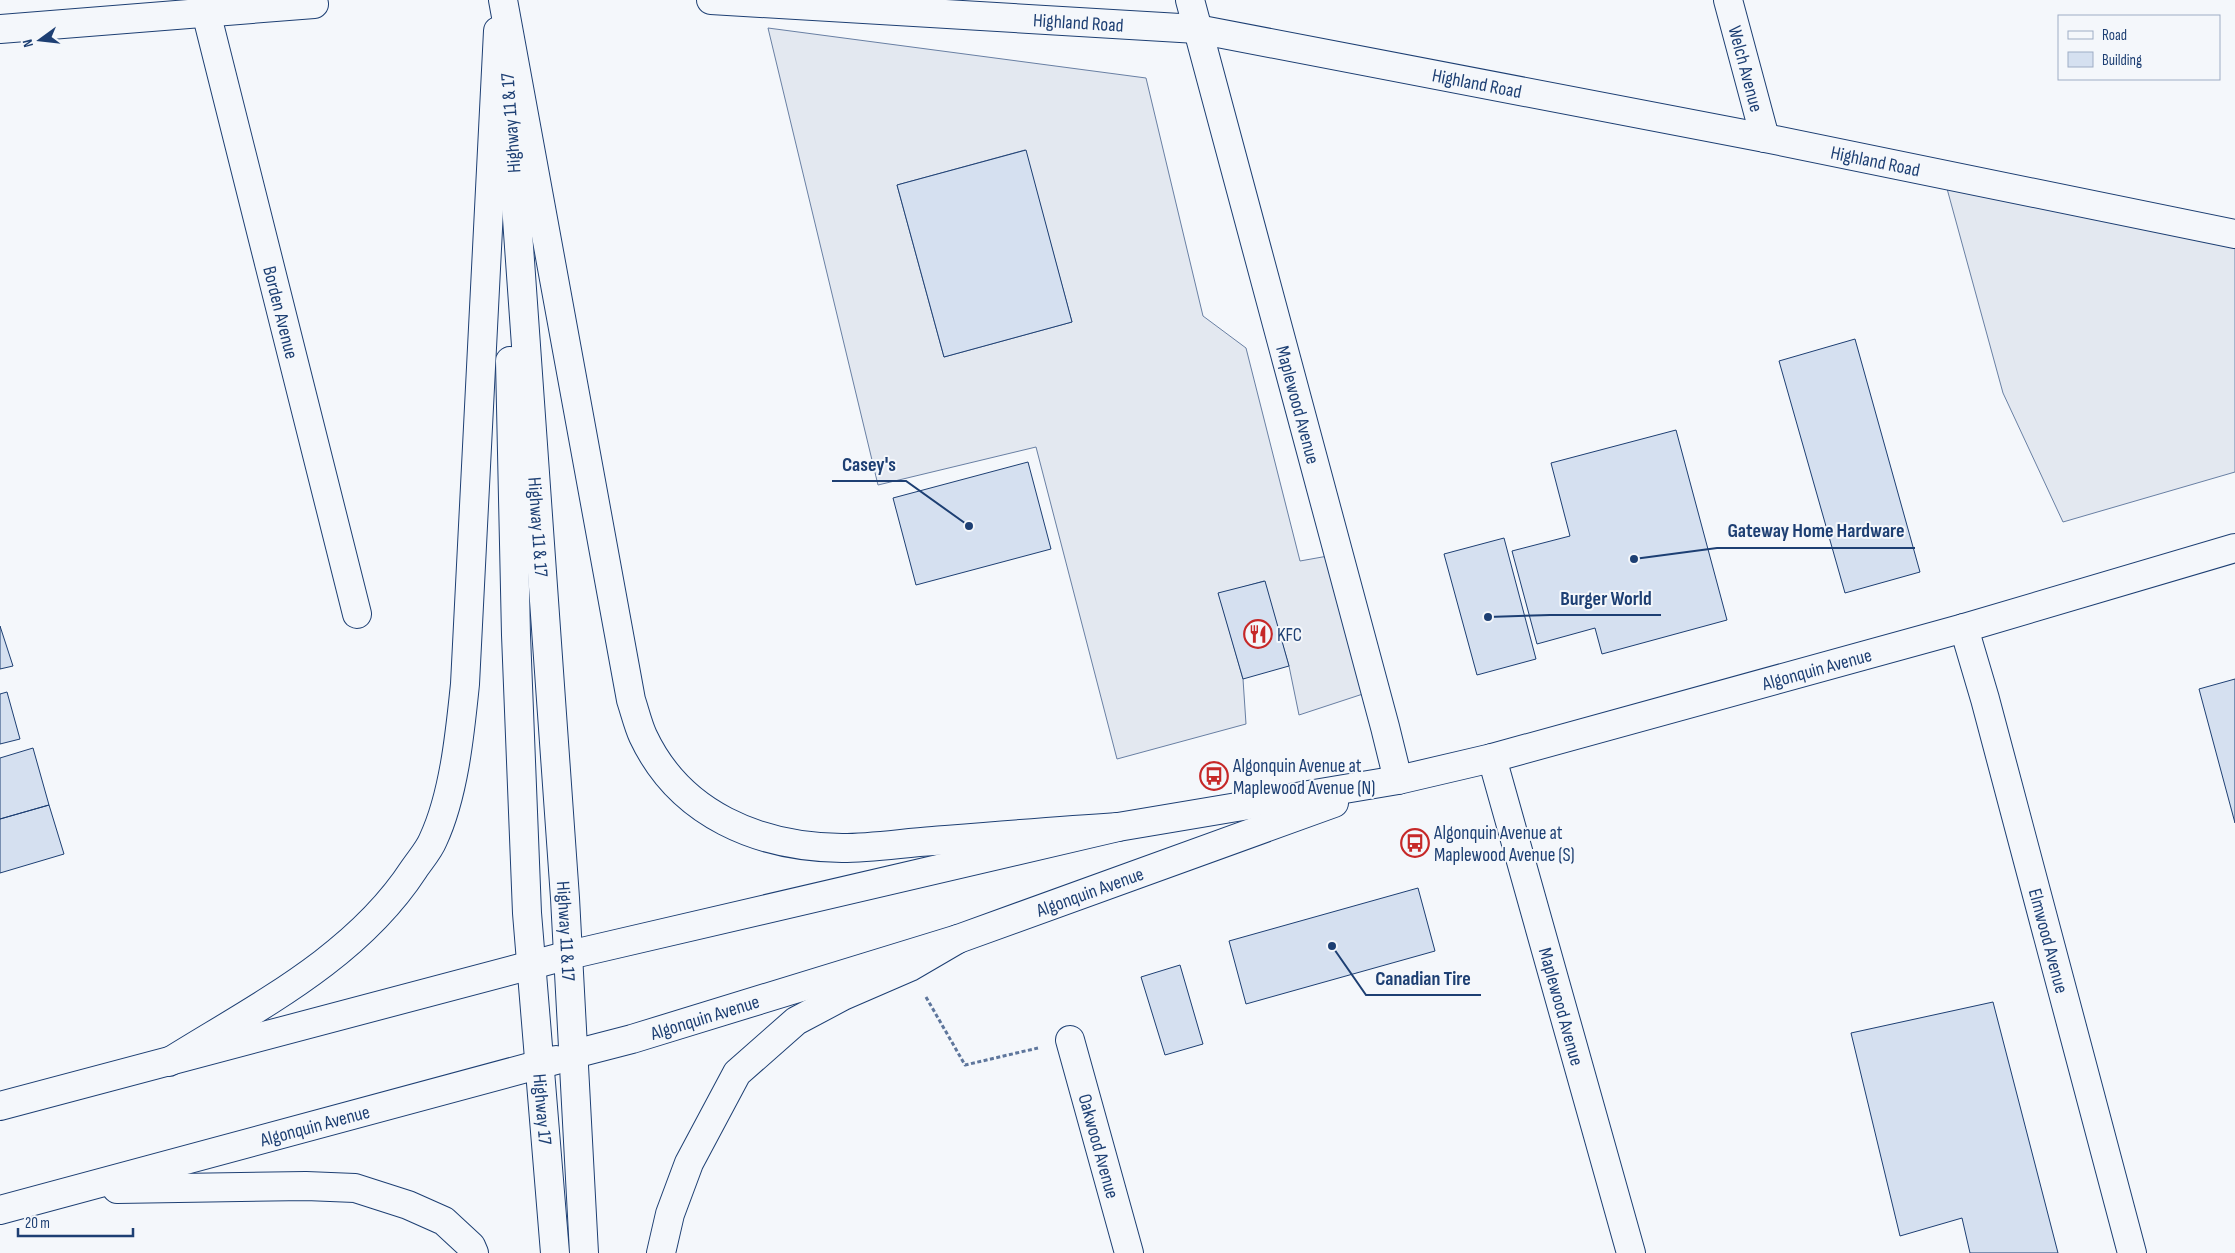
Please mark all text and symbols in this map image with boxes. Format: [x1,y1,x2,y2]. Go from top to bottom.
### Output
street label: Highland Road [1032,9,1124,38]
north arrow [15,15,65,65]
legend [2058,15,2220,80]
street label: Welch Avenue [1722,23,1768,115]
text: Road [2102,26,2127,45]
text: N [19,37,37,49]
text: Building [2102,51,2142,70]
street label: Highland Road [1430,64,1523,104]
street label: Highway 11 & 17 [497,72,526,174]
street label: Highland Road [1828,142,1922,182]
street label: Borden Avenue [257,264,303,361]
street label: Maplewood Avenue [1270,343,1324,467]
callout: Casey's [832,446,906,481]
text: Casey's [842,453,896,477]
street label: Highway 11 & 17 [522,476,552,578]
callout: Gateway Home Hardware [1717,513,1915,548]
text: Gateway Home Hardware [1727,519,1905,543]
callout: Burger World [1550,580,1661,615]
text: Burger World [1560,587,1652,611]
restaurant icon: KFC [1243,619,1273,649]
place label: KFC [1277,624,1302,647]
street label: Algonquin Avenue [1759,644,1874,696]
place label: Algonquin Avenue at Maplewood Avenue (N) [1232,755,1375,800]
bus stop icon: Algonquin Avenue at Maplewood Avenue (N) [1199,761,1229,791]
place label: Algonquin Avenue at Maplewood Avenue (S) [1433,822,1575,867]
bus stop icon: Algonquin Avenue at Maplewood Avenue (S) [1400,828,1430,858]
street label: Algonquin Avenue [1032,863,1147,923]
street label: Highway 11 & 17 [551,880,579,982]
street label: Elmwood Avenue [2023,886,2073,996]
street label: Maplewood Avenue [1533,945,1588,1068]
callout: Canadian Tire [1366,960,1481,995]
text: Canadian Tire [1375,967,1471,991]
street label: Algonquin Avenue [647,991,762,1046]
street label: Highway 17 [527,1073,556,1146]
street label: Oakwood Avenue [1072,1091,1123,1201]
street label: Algonquin Avenue [257,1101,372,1153]
scale bar [18,1206,132,1238]
text: 20 m [25,1214,50,1233]

